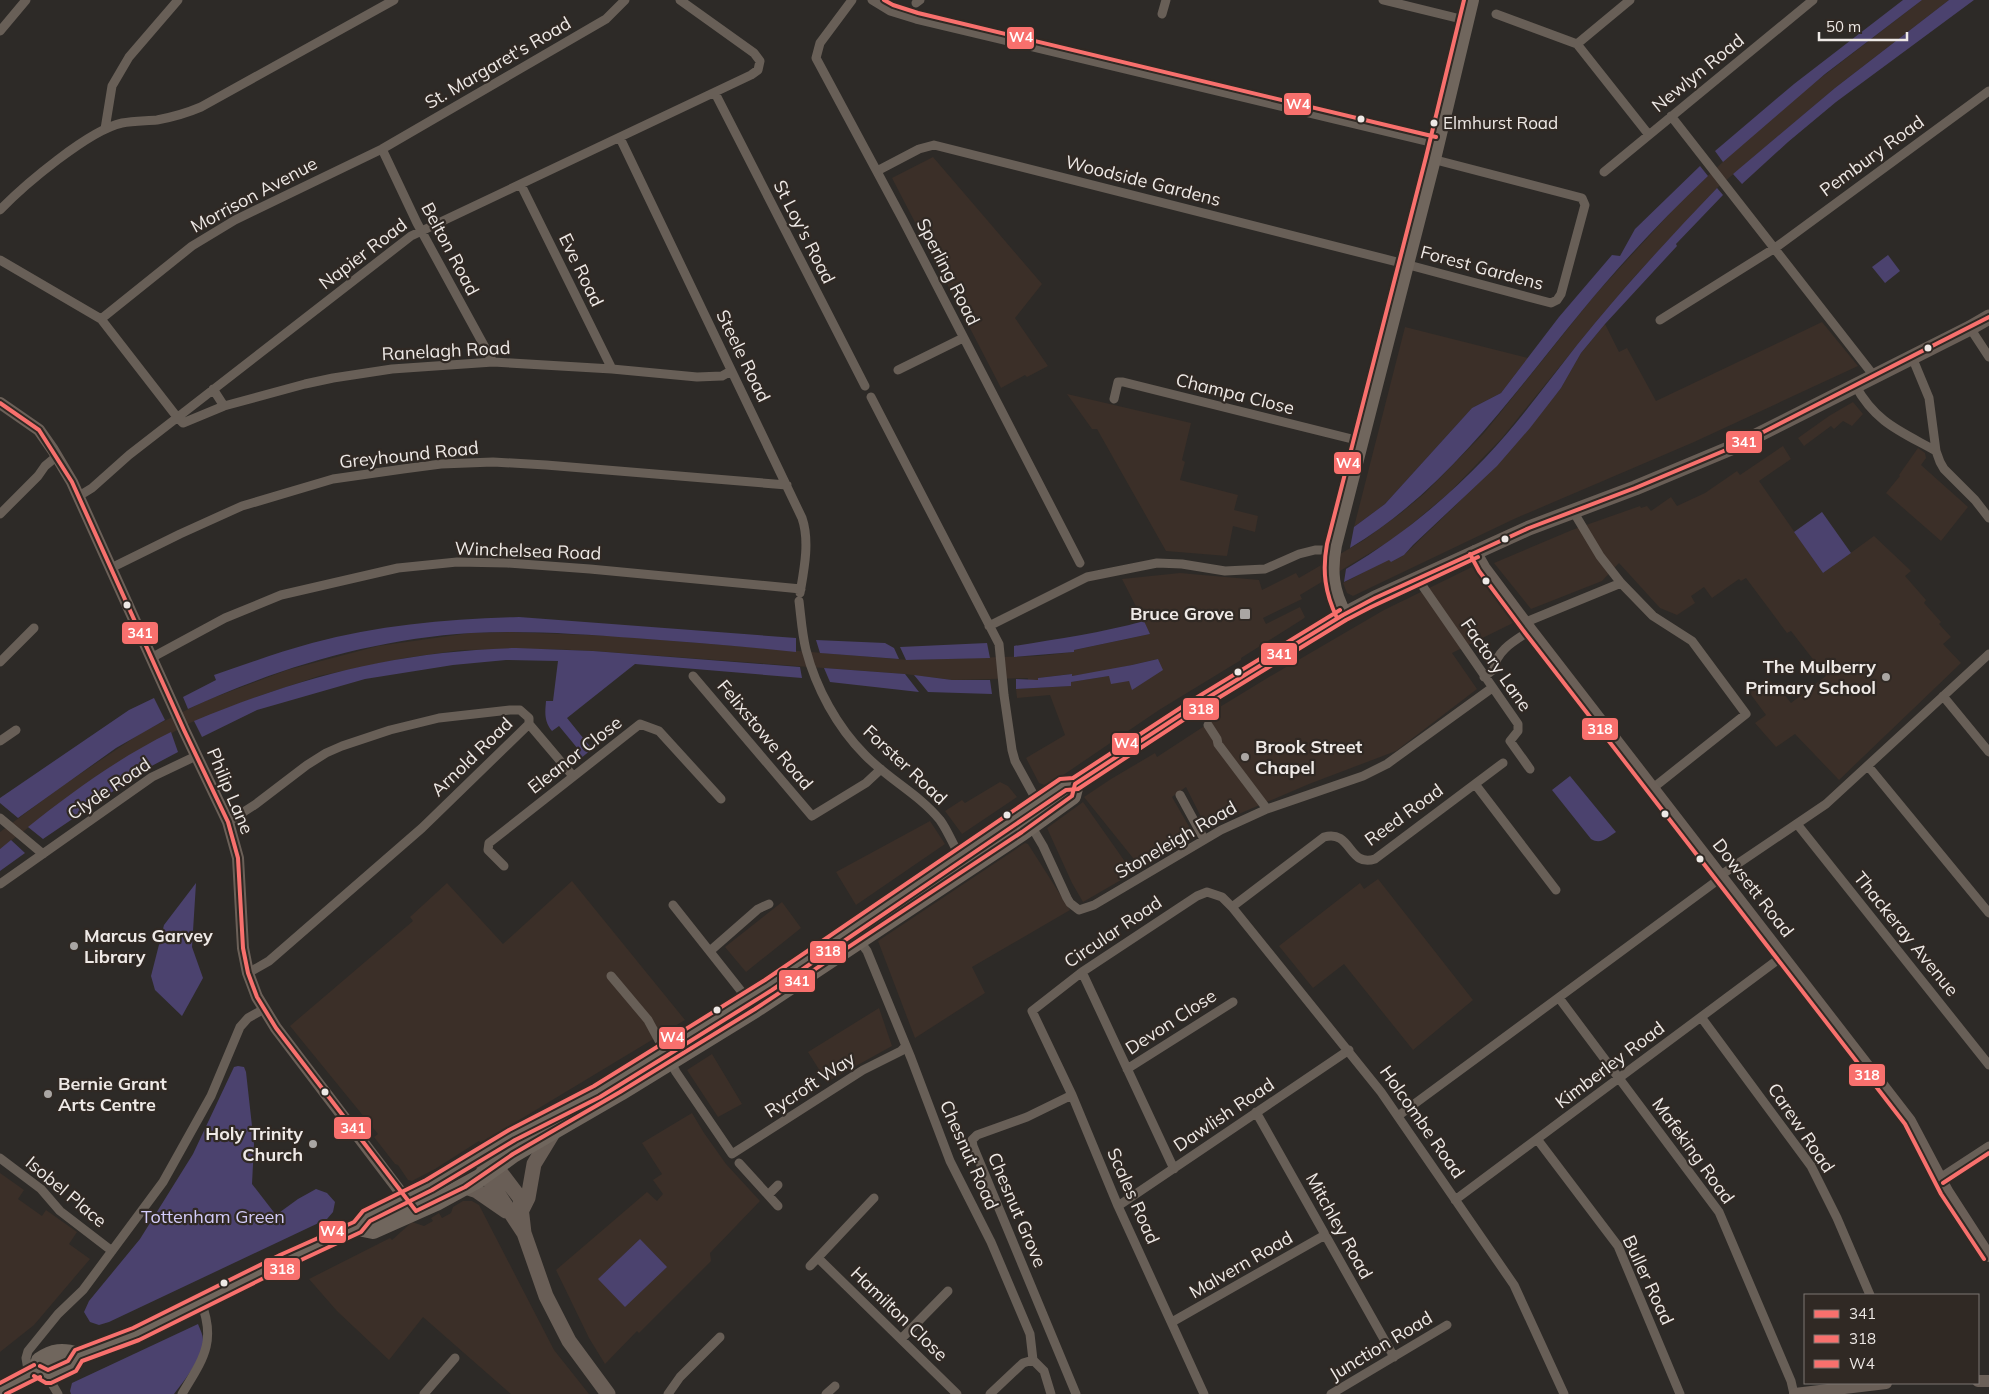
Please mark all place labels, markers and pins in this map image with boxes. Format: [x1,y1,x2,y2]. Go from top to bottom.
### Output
place label: Elmhurst Road [1443,112,1558,133]
unlabelled marker [1356,114,1366,124]
marker: Elmhurst Road [1429,118,1439,128]
unlabelled marker [1923,343,1933,353]
unlabelled marker [1500,534,1510,544]
unlabelled marker [1481,576,1491,586]
unlabelled marker [122,600,132,610]
place label: Bruce Grove [1130,602,1234,625]
marker: Bruce Grove [1238,607,1252,621]
place label: The Mulberry Primary School [1745,655,1876,699]
unlabelled marker [1233,667,1243,677]
marker: The Mulberry Primary School [1880,671,1892,683]
place label: Brook Street Chapel [1255,735,1362,779]
marker: Brook Street Chapel [1239,751,1251,763]
unlabelled marker [1660,809,1670,819]
unlabelled marker [1002,810,1012,820]
unlabelled marker [1695,854,1705,864]
place label: Marcus Garvey Library [84,924,213,968]
marker: Marcus Garvey Library [68,940,80,952]
unlabelled marker [712,1005,722,1015]
place label: Bernie Grant Arts Centre [58,1072,167,1116]
unlabelled marker [320,1087,330,1097]
marker: Bernie Grant Arts Centre [42,1088,54,1100]
place label: Holy Trinity Church [205,1122,303,1166]
marker: Holy Trinity Church [307,1138,319,1150]
unlabelled marker [219,1278,229,1288]

